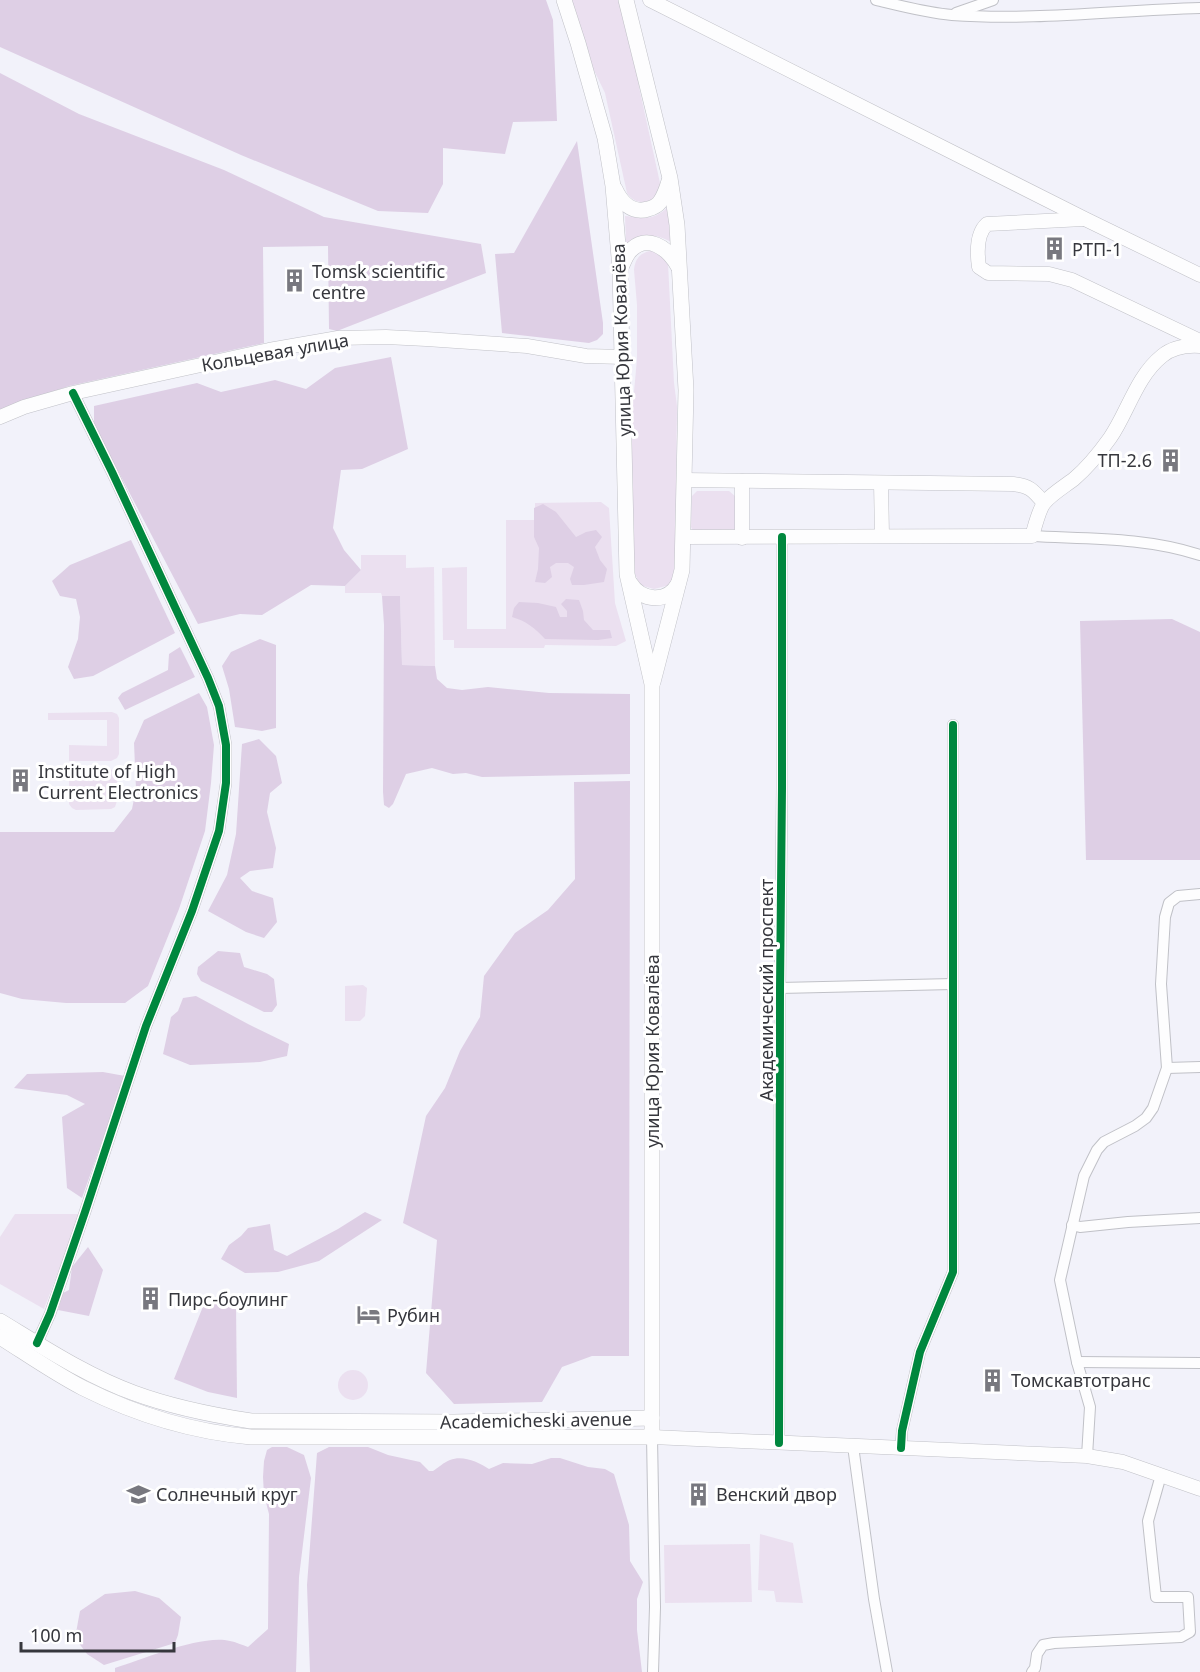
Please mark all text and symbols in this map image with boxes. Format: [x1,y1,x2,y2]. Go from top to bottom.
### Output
building icon: РТП-1 [1041,236,1067,262]
place label: РТП-1 [1072,237,1122,261]
street label: улица Юрия Ковалёва [606,243,636,437]
place label: Tomsk scientific centre [312,259,446,304]
building icon: Tomsk scientific centre [281,268,307,294]
street label: Кольцевая улица [199,327,351,377]
building icon: ТП-2.6 [1157,447,1183,473]
place label: ТП-2.6 [1098,448,1152,472]
place label: Institute of High Current Electronics [38,759,198,804]
building icon: Institute of High Current Electronics [7,768,33,794]
street label: Академический проспект [754,878,778,1101]
street label: улица Юрия Ковалёва [640,954,664,1148]
building icon: Пирс-боулинг [137,1286,163,1312]
place label: Пирс-боулинг [168,1287,288,1311]
hotel icon: Рубин [356,1302,382,1328]
place label: Рубин [387,1303,440,1327]
building icon: Томскавтотранс [980,1367,1006,1393]
place label: Томскавтотранс [1011,1368,1151,1392]
street label: Academicheski avenue [440,1406,632,1434]
school or university icon: Солнечный круг [125,1481,151,1507]
building icon: Венский двор [685,1481,711,1507]
place label: Солнечный круг [156,1482,298,1506]
place label: Венский двор [716,1482,837,1506]
scale bar [21,1615,174,1653]
text: 100 m [30,1623,82,1647]

